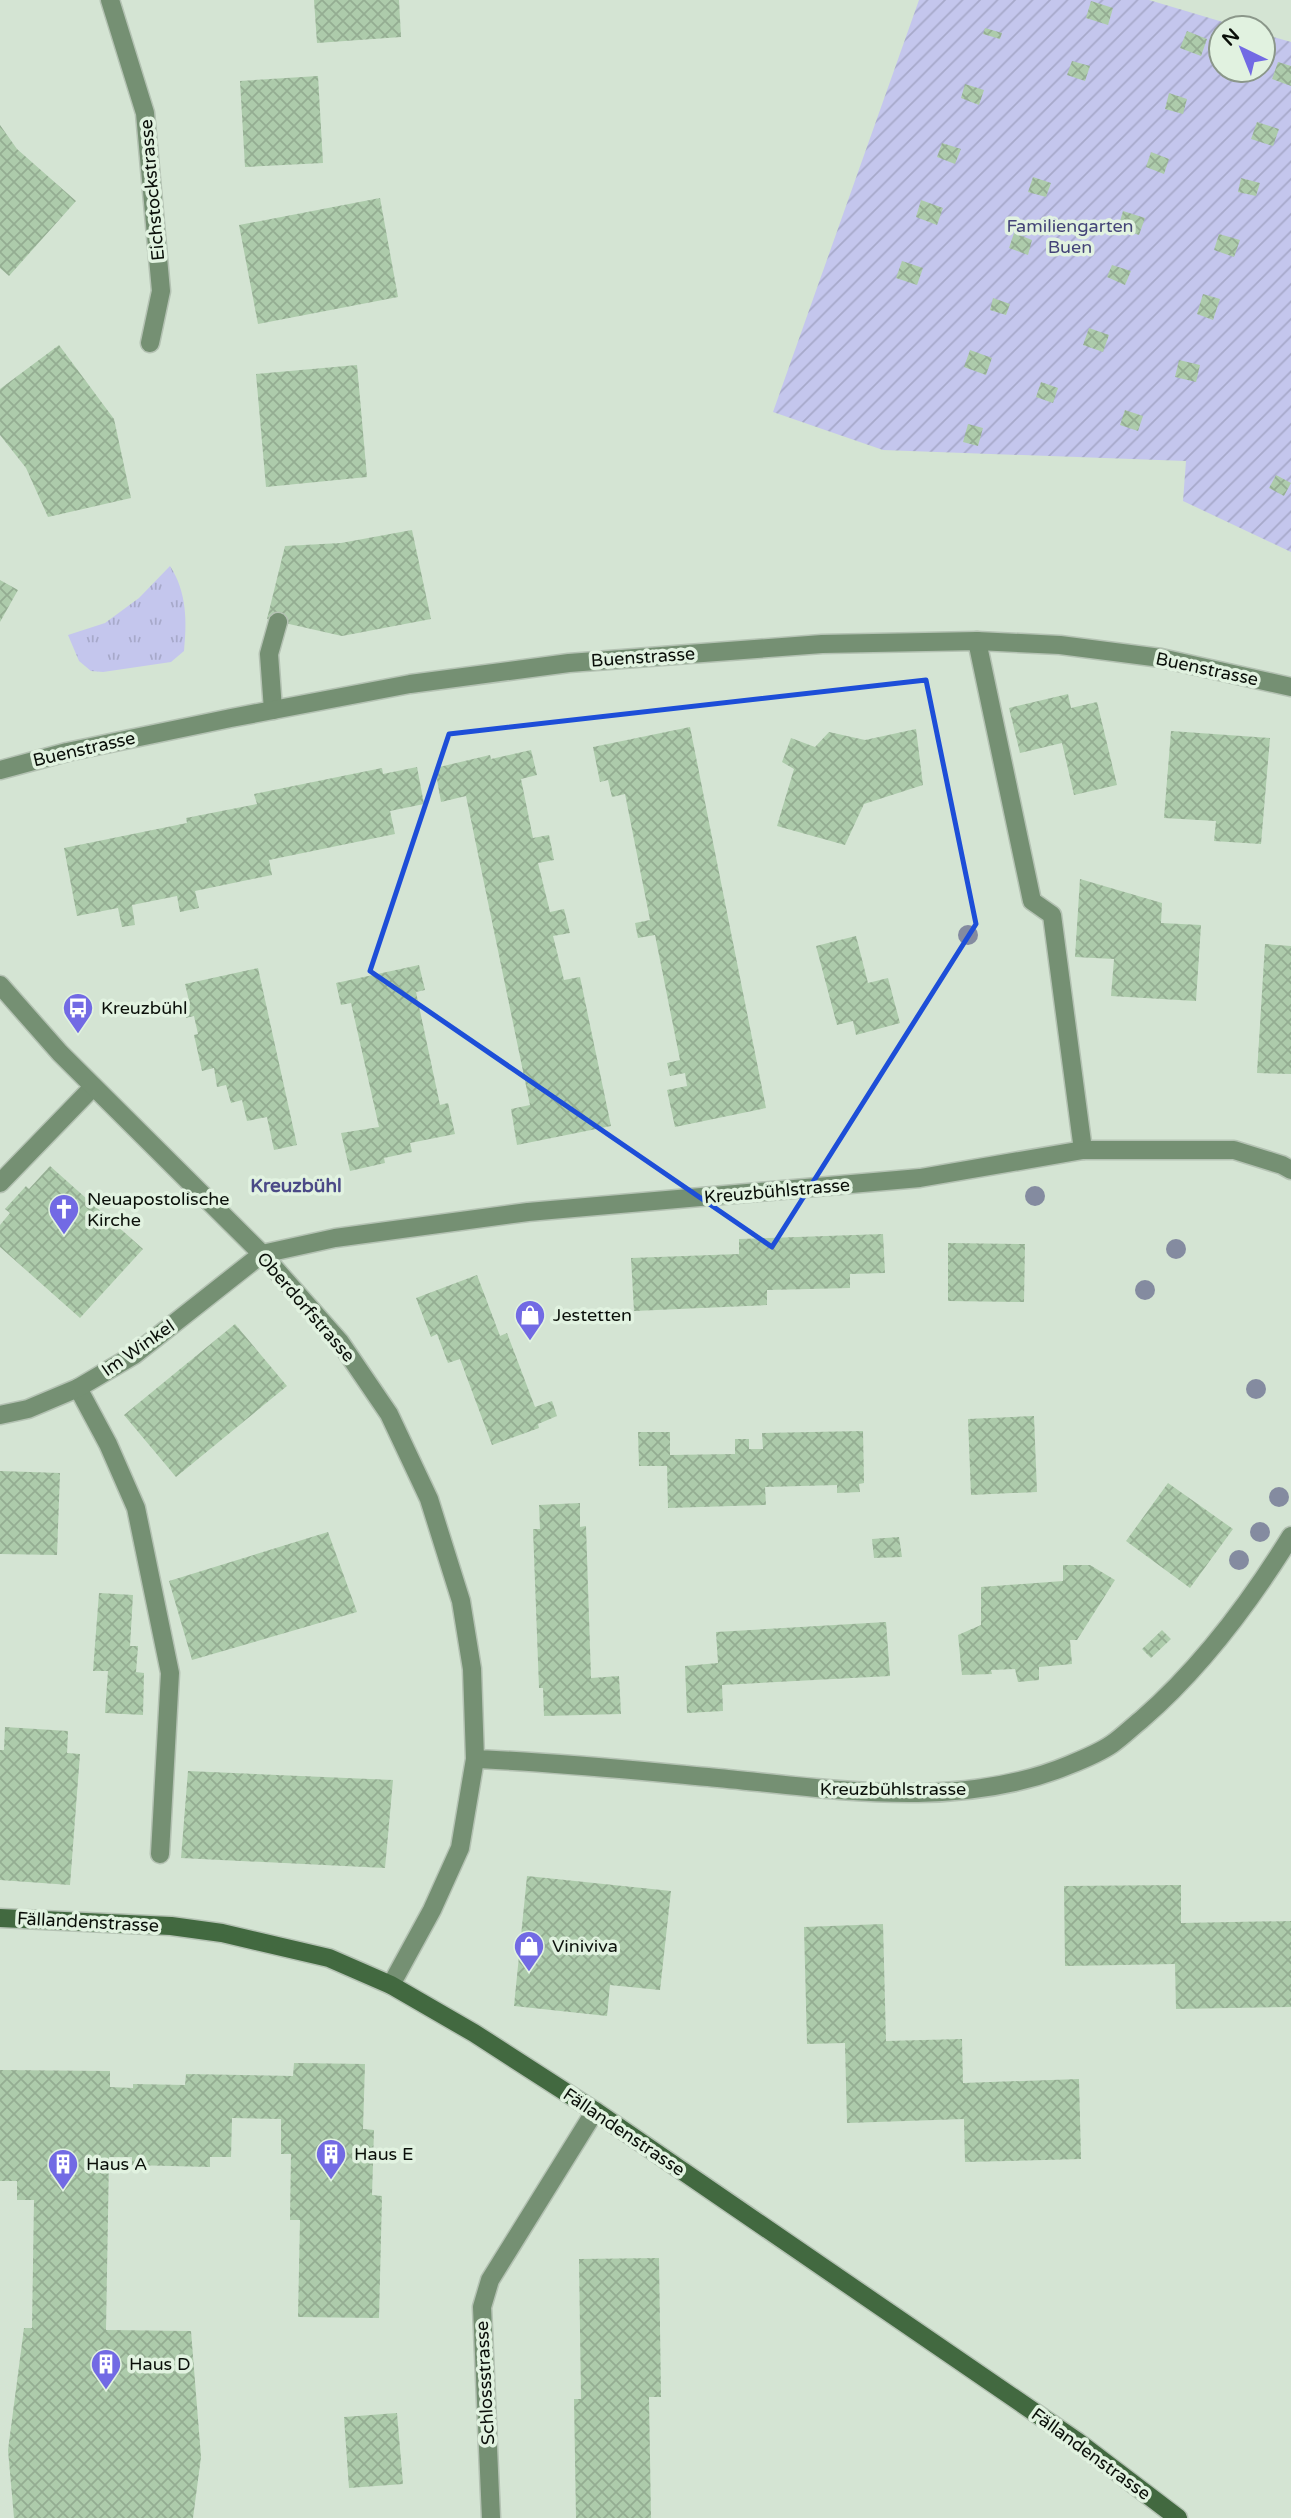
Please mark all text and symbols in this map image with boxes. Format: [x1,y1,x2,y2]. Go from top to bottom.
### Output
north arrow [1207,14,1277,84]
text: N [1218,24,1244,51]
street label: Eichstockstrasse [135,118,169,262]
park label: Familiengarten Buen [1006,215,1134,258]
street label: Buenstrasse [590,642,696,672]
street label: Buenstrasse [1154,647,1260,691]
street label: Buenstrasse [31,727,137,771]
bus stop icon: Kreuzbühl [61,991,95,1035]
place label: Kreuzbühl [101,997,188,1019]
street label: Kreuzbühlstrasse [703,1174,851,1208]
district label: Kreuzbühl [250,1175,342,1197]
place label: Neuapostolische Kirche [87,1188,229,1231]
church icon: Neuapostolische Kirche [47,1192,81,1236]
street label: Oberdorfstrasse [252,1247,360,1367]
shop icon: Jestetten [513,1298,547,1342]
place label: Jestetten [553,1304,632,1326]
street label: Im Winkel [97,1315,179,1381]
street label: Kreuzbühlstrasse [820,1778,966,1800]
street label: Fällandenstrasse [16,1907,160,1937]
shop icon: Viniviva [512,1929,546,1973]
place label: Viniviva [552,1935,618,1957]
street label: Fällandenstrasse [559,2083,689,2181]
building icon: Haus E [314,2137,348,2181]
place label: Haus E [354,2143,413,2165]
building icon: Haus A [46,2147,80,2191]
place label: Haus A [86,2153,147,2175]
street label: Schlossstrasse [471,2320,499,2446]
building icon: Haus D [89,2347,123,2391]
place label: Haus D [129,2353,190,2375]
street label: Fällandenstrasse [1027,2403,1155,2505]

